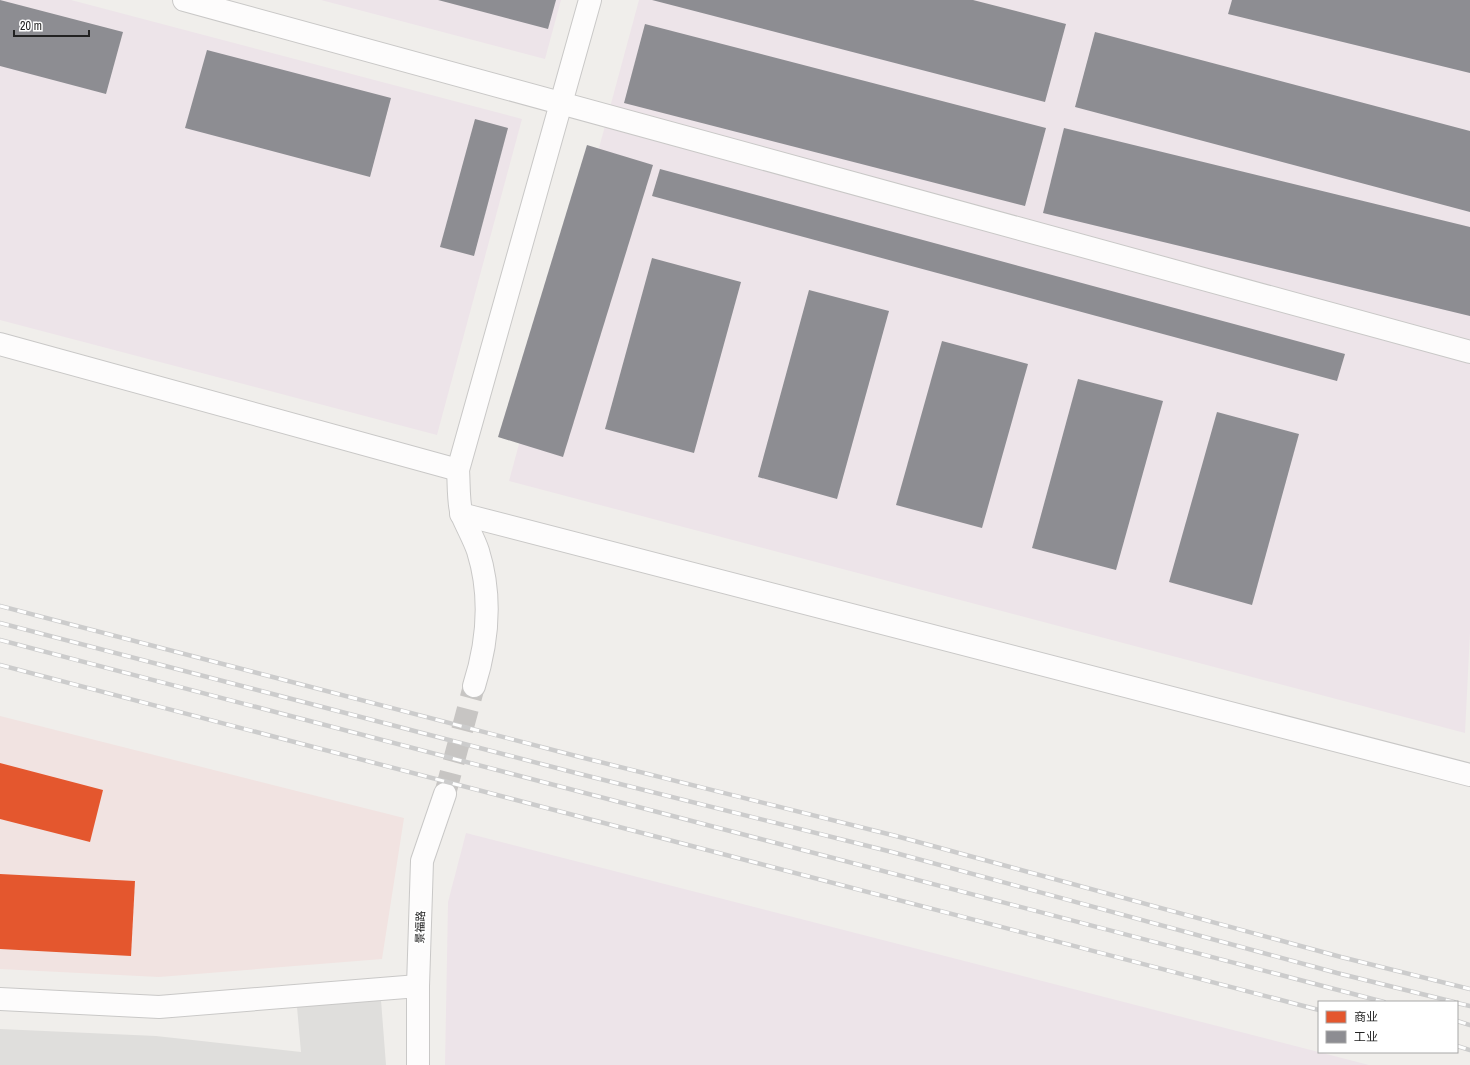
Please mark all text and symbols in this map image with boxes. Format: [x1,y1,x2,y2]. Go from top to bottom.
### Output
scale bar [14,12,89,38]
text: 20 m [20,18,42,34]
street label: 景福路 [412,910,428,944]
legend [1318,1001,1458,1053]
text: 商业 [1354,1009,1378,1025]
text: 工业 [1354,1029,1378,1045]

